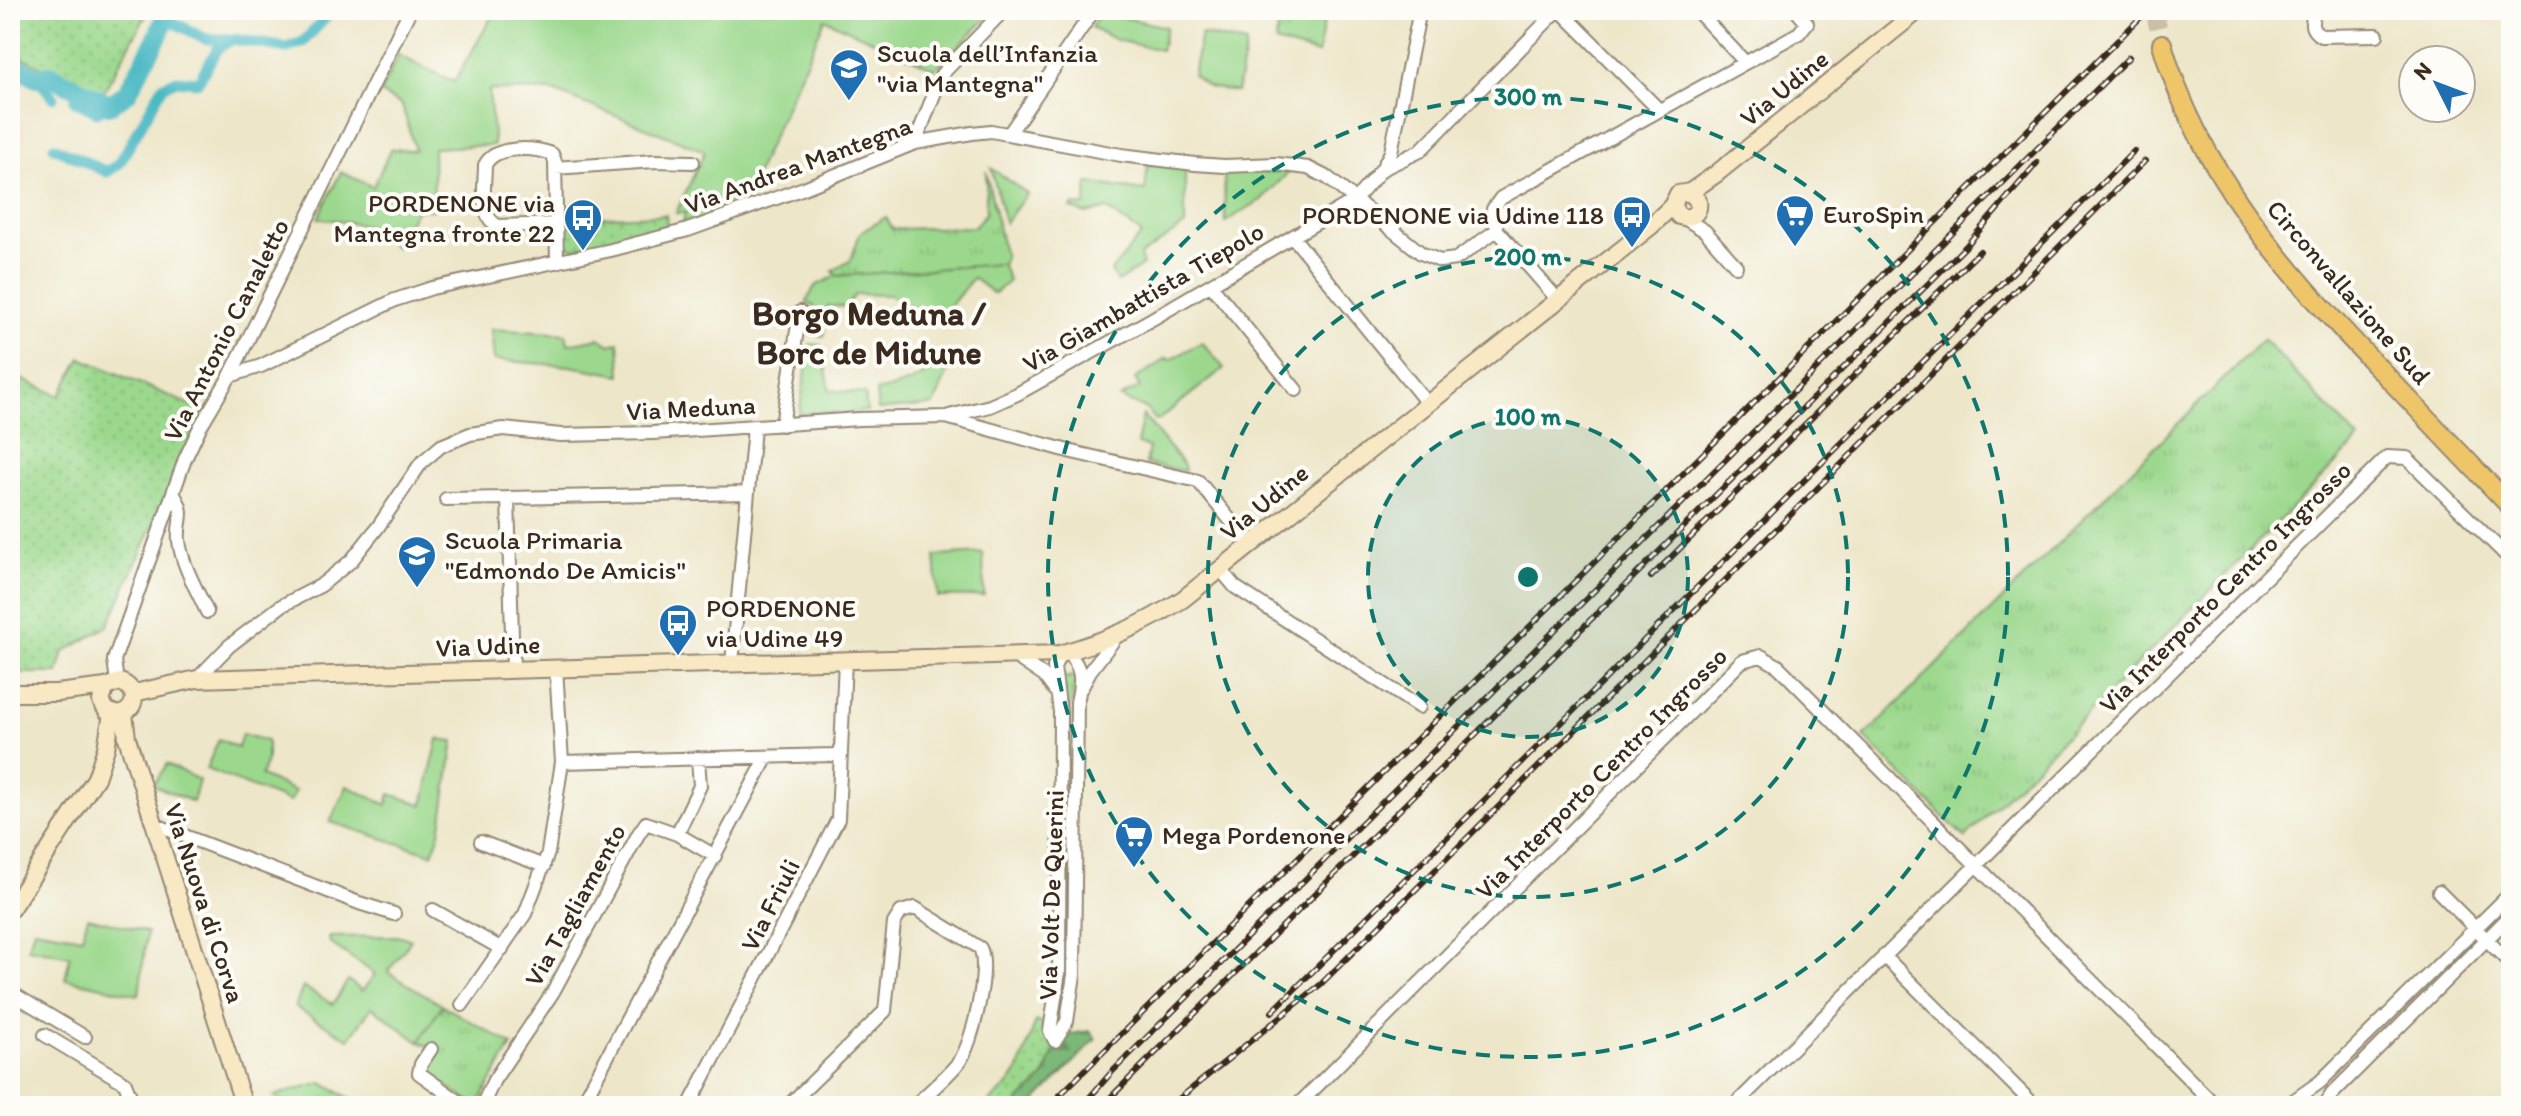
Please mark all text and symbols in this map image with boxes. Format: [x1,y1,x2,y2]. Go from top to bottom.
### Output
place label: Scuola dell’Infanzia "via Mantegna" [877,37,1098,99]
street label: Via Udine [1733,43,1835,133]
north arrow [2397,44,2477,124]
school or university icon: Scuola dell’Infanzia "via Mantegna" [828,47,870,102]
text: N [2408,56,2438,86]
text: 300 m [1494,82,1563,111]
street label: Via Andrea Mantegna [680,109,917,221]
place label: PORDENONE via Mantegna fronte 22 [333,187,555,249]
supermarket icon: EuroSpin [1774,193,1816,248]
street label: Circonvallazione Sud [2260,193,2438,391]
bus stop icon: PORDENONE via Udine 118 [1611,194,1653,249]
bus stop icon: PORDENONE via Mantegna fronte 22 [562,197,604,252]
place label: EuroSpin [1823,198,1924,230]
place label: PORDENONE via Udine 118 [1302,199,1604,231]
street label: Via Antonio Canaletto [156,213,296,447]
street label: Via Giambattista Tiepolo [1017,215,1269,379]
text: 200 m [1494,242,1563,271]
district label: Borgo Meduna / Borc de Midune [752,293,987,373]
street label: Via Meduna [625,389,757,427]
text: 100 m [1495,402,1562,431]
street label: Via Interporto Centro Ingrosso [2092,454,2358,720]
street label: Via Udine [1213,457,1315,547]
place label: Scuola Primaria "Edmondo De Amicis" [445,524,686,586]
school or university icon: Scuola Primaria "Edmondo De Amicis" [396,534,438,589]
centre of rings [1514,563,1542,591]
place label: PORDENONE via Udine 49 [706,592,856,654]
bus stop icon: PORDENONE via Udine 49 [657,602,699,657]
street label: Via Udine [435,628,541,664]
street label: Via Interporto Centro Ingrosso [1468,640,1734,906]
street label: Via Volt De Querini [1031,789,1071,1001]
street label: Via Nuova di Corva [158,799,252,1007]
supermarket icon: Mega Pordenone [1113,814,1155,869]
street label: Via Tagliamento [517,818,633,992]
place label: Mega Pordenone [1162,819,1346,851]
street label: Via Friuli [733,853,807,957]

